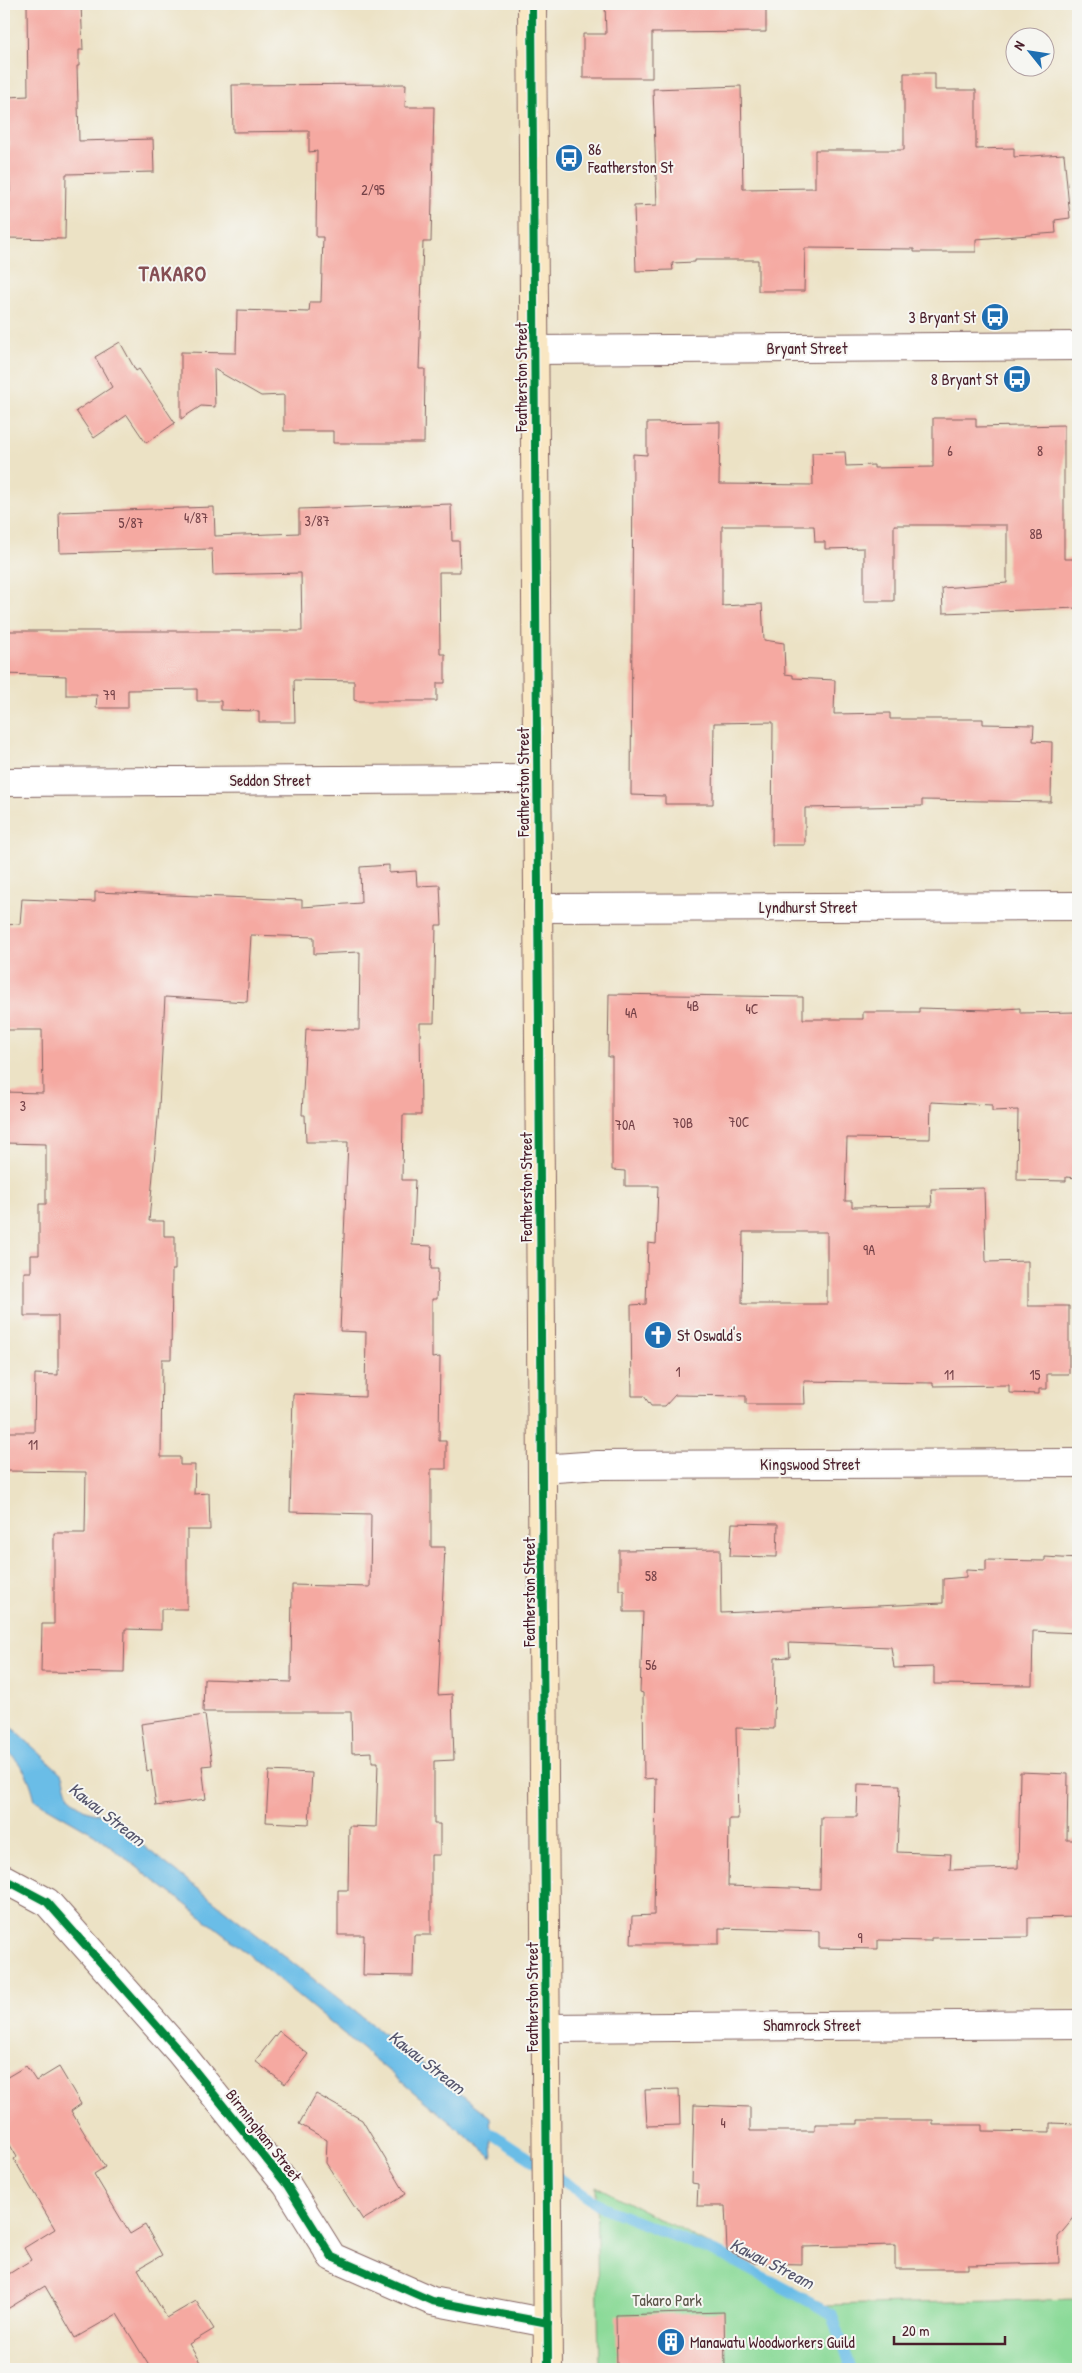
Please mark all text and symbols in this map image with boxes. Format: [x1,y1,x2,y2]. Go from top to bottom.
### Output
north arrow [1004,28,1054,78]
text: N [1008,37,1029,53]
place label: 86 Featherston St [587,138,674,178]
bus stop icon: 86 Featherston St [554,143,584,173]
house number: 2/95 [361,180,385,199]
district label: TAKARO [138,259,207,288]
bus stop icon: 3 Bryant St [980,302,1010,332]
place label: 3 Bryant St [909,306,976,328]
street label: Featherston Street [510,322,532,433]
street label: Bryant Street [767,337,848,359]
bus stop icon: 8 Bryant St [1002,364,1032,394]
place label: 8 Bryant St [931,368,998,390]
house number: 6 [947,441,953,460]
house number: 8 [1037,441,1043,460]
house number: 4/87 [184,508,208,527]
house number: 3/87 [304,511,330,530]
house number: 5/87 [119,513,143,532]
house number: 8B [1029,524,1043,543]
house number: 79 [103,685,115,704]
street label: Featherston Street [512,727,534,838]
street label: Seddon Street [230,769,311,791]
street label: Lyndhurst Street [759,896,858,918]
house number: 4B [687,996,699,1015]
house number: 4C [746,999,759,1018]
house number: 4A [625,1003,637,1022]
house number: 3 [20,1096,26,1115]
house number: 70C [729,1112,750,1131]
house number: 70B [673,1113,693,1132]
house number: 70A [615,1115,635,1134]
street label: Featherston Street [515,1132,537,1243]
house number: 9A [863,1240,875,1259]
church icon: St Oswald's [643,1320,673,1350]
place label: St Oswald's [677,1324,742,1346]
house number: 1 [675,1362,681,1381]
house number: 11 [944,1365,954,1384]
house number: 15 [1029,1365,1041,1384]
house number: 11 [28,1435,38,1454]
street label: Kingswood Street [760,1453,860,1475]
street label: Featherston Street [518,1537,540,1648]
house number: 58 [645,1566,657,1585]
house number: 56 [645,1655,657,1674]
water label: Kawau Stream [63,1776,151,1852]
house number: 9 [857,1928,863,1947]
street label: Featherston Street [521,1942,543,2053]
street label: Shamrock Street [763,2014,861,2036]
water label: Kawau Stream [383,2024,471,2100]
street label: Birmingham Street [221,2084,307,2186]
house number: 4 [720,2113,726,2132]
water label: Kawau Stream [726,2231,819,2295]
park label: Takaro Park [632,2289,702,2311]
scale bar [894,2313,1006,2345]
text: 20 m [902,2320,929,2341]
building icon: Manawatu Woodworkers Guild [656,2327,686,2357]
place label: Manawatu Woodworkers Guild [690,2331,855,2353]

